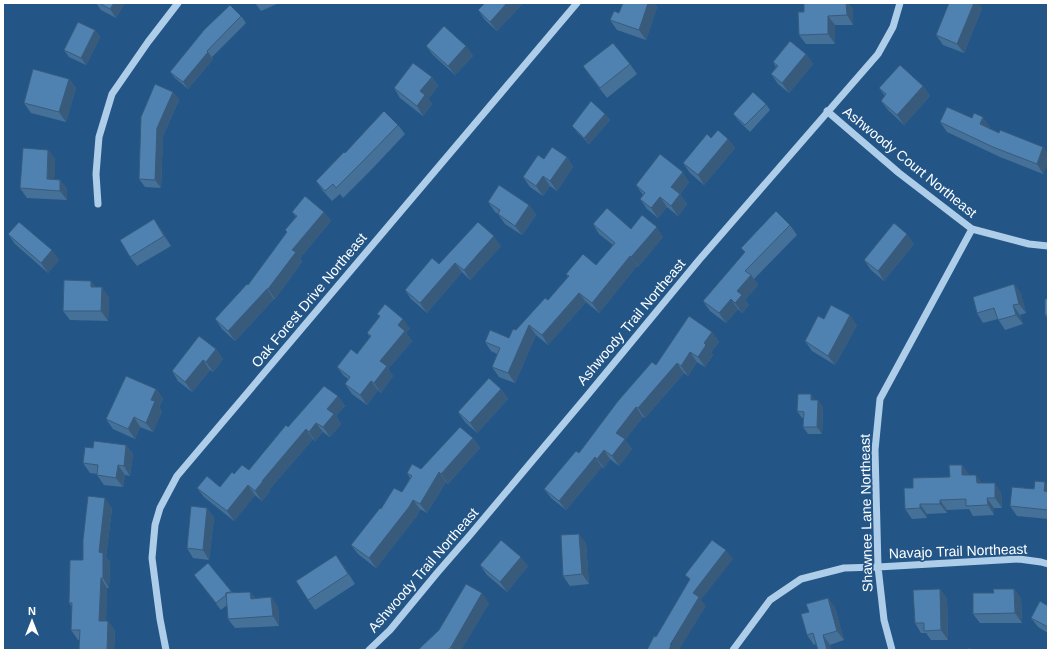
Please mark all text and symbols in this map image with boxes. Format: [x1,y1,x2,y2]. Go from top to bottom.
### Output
street label: Ashwoody Court Northeast [840,103,980,221]
street label: Oak Forest Drive Northeast [248,230,370,370]
street label: Ashwoody Trail Northeast [574,256,688,388]
street label: Shawnee Lane Northeast [857,434,875,592]
street label: Ashwoody Trail Northeast [365,504,481,635]
street label: Navajo Trail Northeast [889,541,1028,561]
north arrow [12,601,52,641]
text: N [28,605,36,617]

